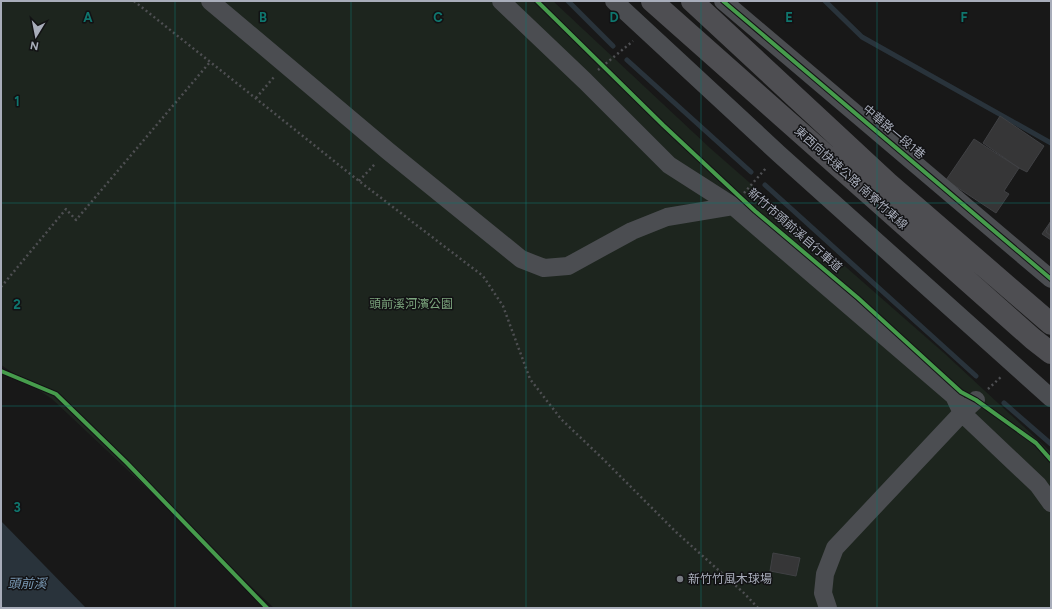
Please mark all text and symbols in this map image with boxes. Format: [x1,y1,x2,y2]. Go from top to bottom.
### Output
text: A [83,10,93,25]
text: B [259,10,267,25]
text: C [433,10,443,25]
text: D [609,10,619,25]
text: E [785,10,793,25]
text: F [960,10,968,25]
north arrow [16,16,56,56]
text: N [29,38,40,52]
text: 1 [14,94,20,109]
street label: 中華路一段1巷 [860,102,928,162]
street label: 東西向快速公路 南寮竹東線 [792,124,910,232]
street label: 新竹市頭前溪自行車道 [745,185,845,275]
text: 2 [13,297,21,312]
park label: 頭前溪河濱公園 [369,297,453,311]
text: 3 [13,500,21,515]
place label: 新竹竹風木球場 [688,572,772,586]
marker: 新竹竹風木球場 [675,574,685,584]
water label: 頭前溪 [7,576,48,591]

